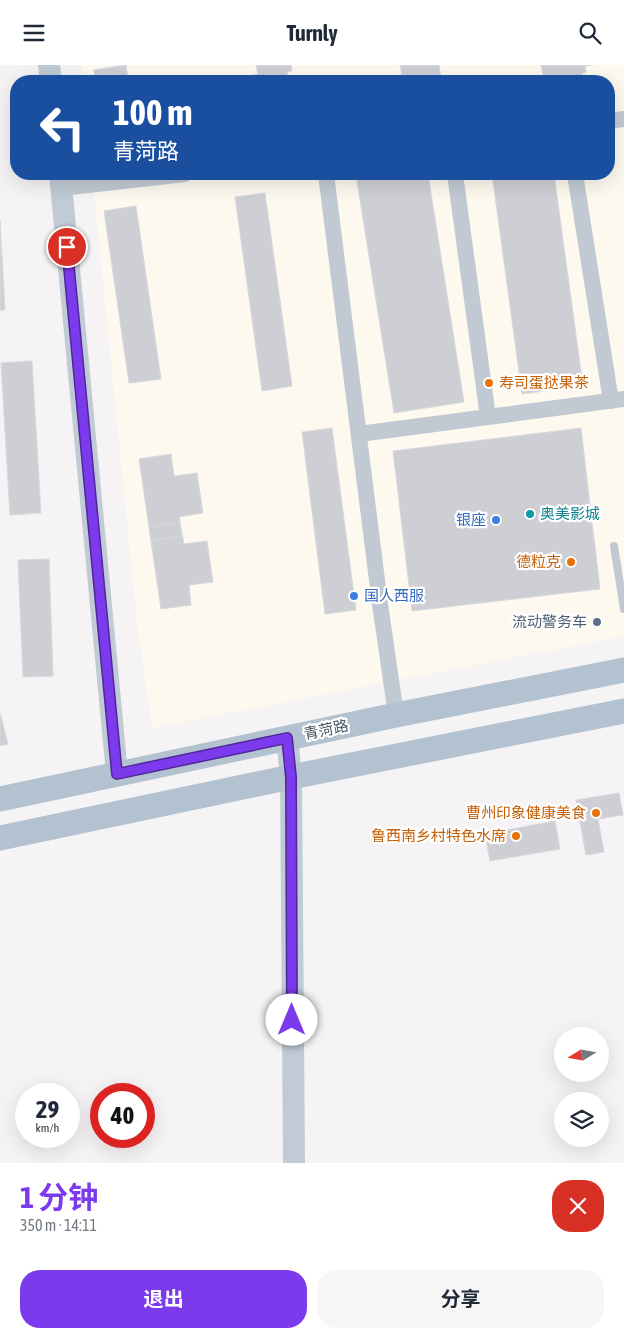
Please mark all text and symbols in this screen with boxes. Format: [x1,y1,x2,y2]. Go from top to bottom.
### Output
icon: menu [20,19,48,47]
icon: search [576,19,604,47]
text: Turnly [286,20,338,46]
text: 100 m [113,92,192,132]
icon: left [30,95,95,160]
text: 青菏路 [113,138,179,164]
pin [46,226,88,268]
icon: arrive [53,233,81,261]
place label: 寿司蛋挞果茶 [499,374,589,391]
marker: 寿司蛋挞果茶 [483,377,495,389]
place label: 奥美影城 [540,505,600,522]
marker: 奥美影城 [524,508,536,520]
place label: 银座 [456,511,486,528]
marker: 银座 [490,514,502,526]
place label: 德粒克 [516,553,561,570]
marker: 德粒克 [565,556,577,568]
place label: 国人西服 [364,587,424,604]
marker: 国人西服 [348,590,360,602]
place label: 流动警务车 [512,613,587,630]
marker: 流动警务车 [591,616,603,628]
street label: 青菏路 [302,717,350,743]
place label: 曹州印象健康美食 [466,804,586,821]
marker: 曹州印象健康美食 [590,807,602,819]
place label: 鲁西南乡村特色水席 [371,827,506,844]
marker: 鲁西南乡村特色水席 [510,830,522,842]
position arrow [265,993,317,1045]
north arrow [554,1027,609,1083]
map controls [554,1027,609,1147]
speed limit sign: 40 [90,1083,155,1148]
button: layers [554,1092,609,1147]
text: 29 [36,1095,59,1123]
text: km/h [36,1121,59,1135]
text: 1 分钟 [20,1180,98,1214]
button: close [552,1180,604,1232]
text: 350 m · 14:11 [20,1216,97,1234]
button: 退出 [20,1270,307,1328]
button: 分享 [317,1270,604,1328]

